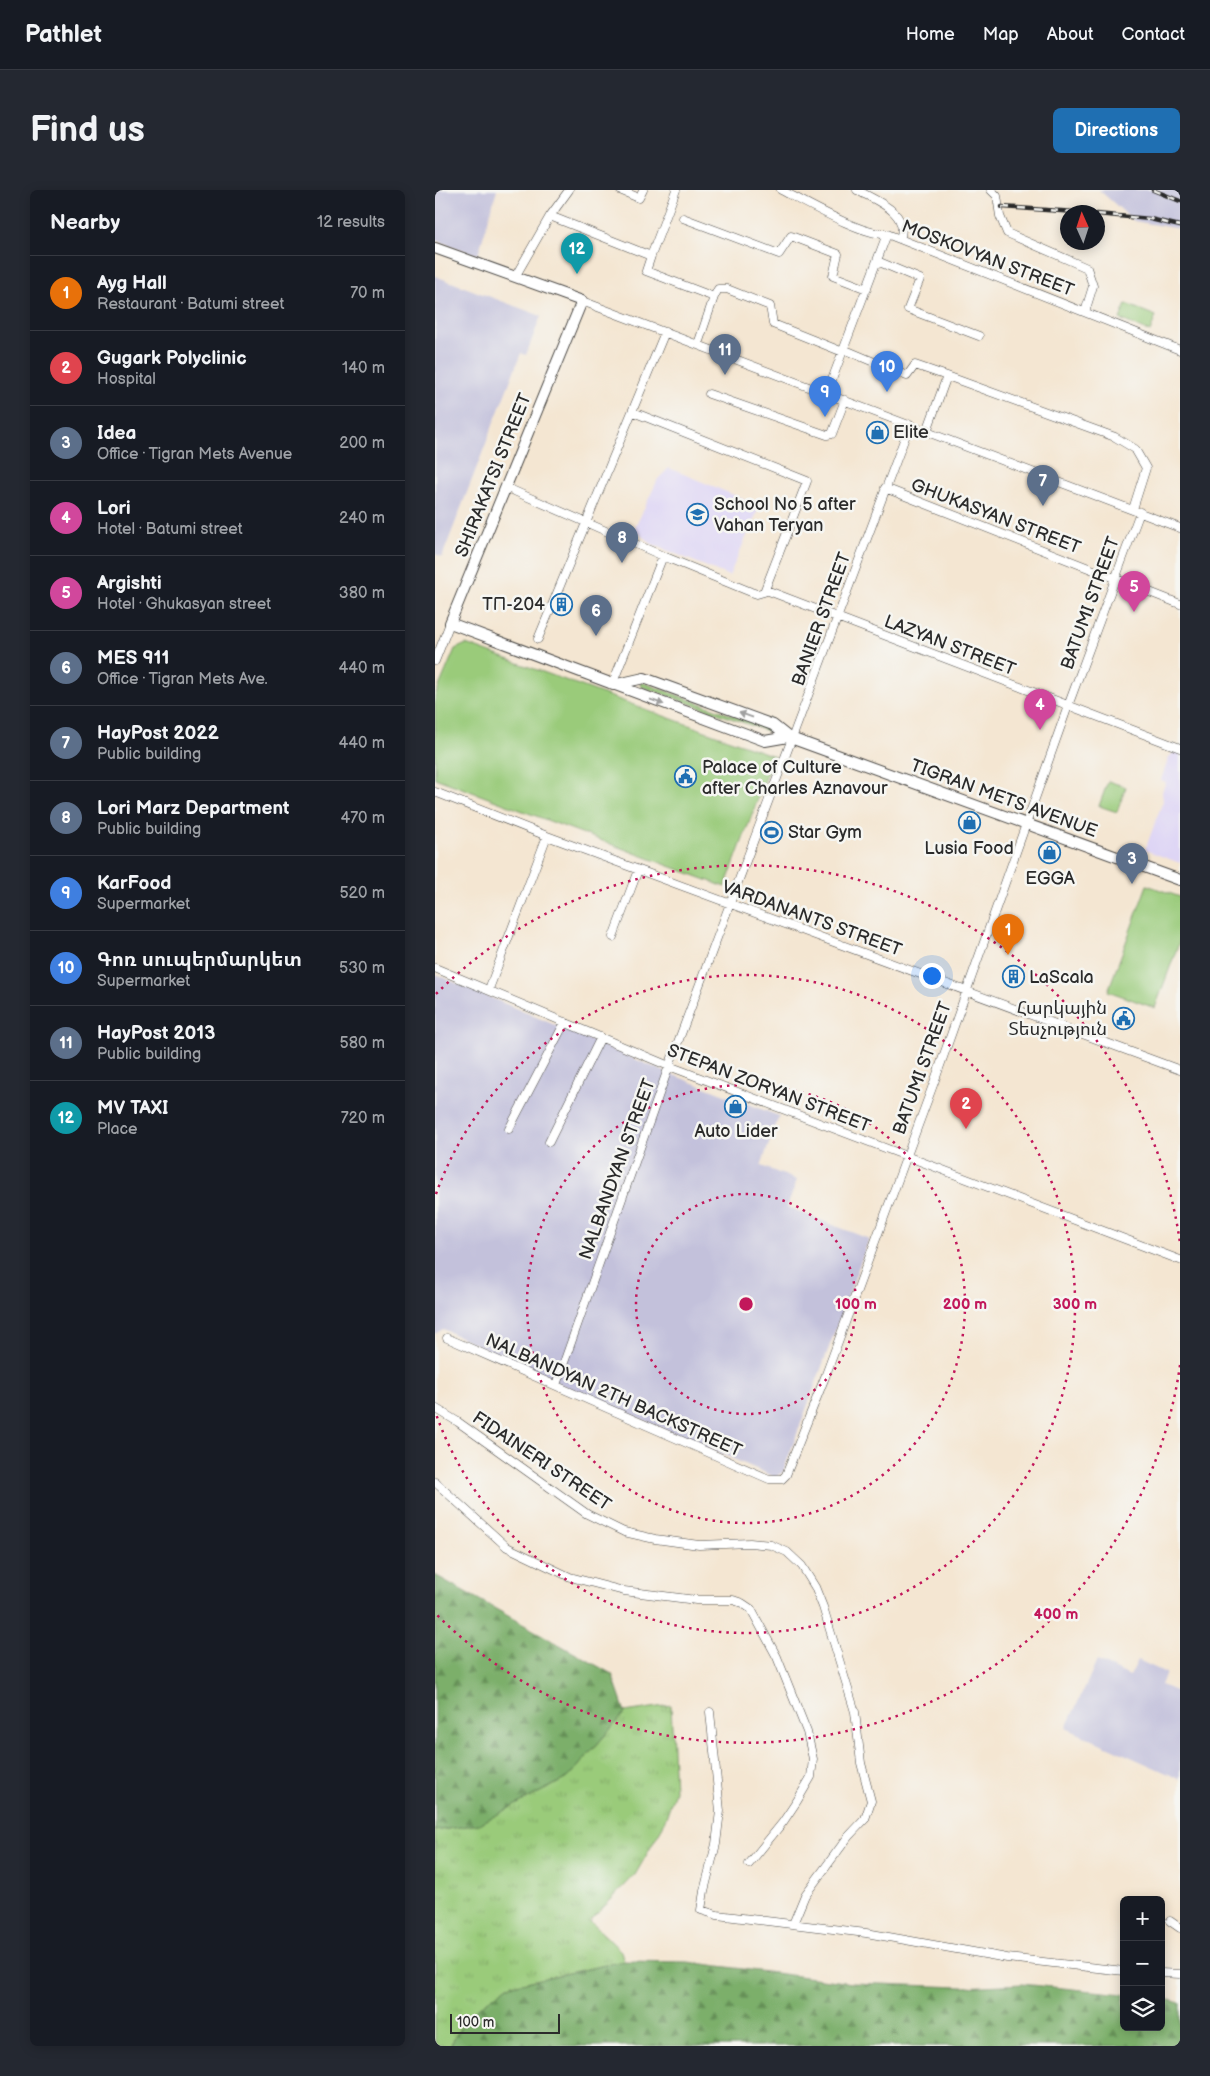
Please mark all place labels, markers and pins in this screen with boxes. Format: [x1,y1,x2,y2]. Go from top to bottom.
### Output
pin: 12 [561,233,593,274]
pin: 11 [709,334,741,375]
pin: 10 [871,351,903,392]
pin: 9 [809,376,841,417]
shop icon: Elite [865,420,889,444]
place label: Elite [893,422,929,443]
pin: 7 [1027,465,1059,506]
place label: School No 5 after Vahan Teryan [714,494,856,536]
school or university icon: School No 5 after Vahan Teryan [686,502,710,526]
pin: 8 [606,522,638,563]
pin: 5 [1118,571,1150,612]
building icon: ТП-204 [549,592,573,616]
place label: ТП-204 [482,594,545,615]
pin: 6 [580,595,612,636]
pin: 4 [1024,689,1056,730]
place label: Palace of Culture after Charles Aznavour [702,757,888,799]
public building icon: Palace of Culture after Charles Aznavour [674,765,698,789]
shop icon: Lusia Food [957,811,981,835]
sports icon: Star Gym [760,820,784,844]
place label: Star Gym [788,822,862,843]
place label: Lusia Food [924,838,1014,859]
shop icon: EGGA [1038,841,1062,865]
pin: 3 [1116,843,1148,884]
place label: EGGA [1025,868,1075,889]
pin: 1 [992,914,1024,955]
building icon: LaScala [1001,965,1025,989]
place label: LaScala [1029,967,1094,988]
place label: Հարկային Տեսչություն [1008,998,1107,1040]
public building icon: Հարկային Տեսչություն [1111,1006,1135,1030]
pin: 2 [950,1088,982,1129]
shop icon: Auto Lider [724,1094,748,1118]
place label: Auto Lider [695,1121,778,1142]
centre of rings [737,1295,755,1313]

